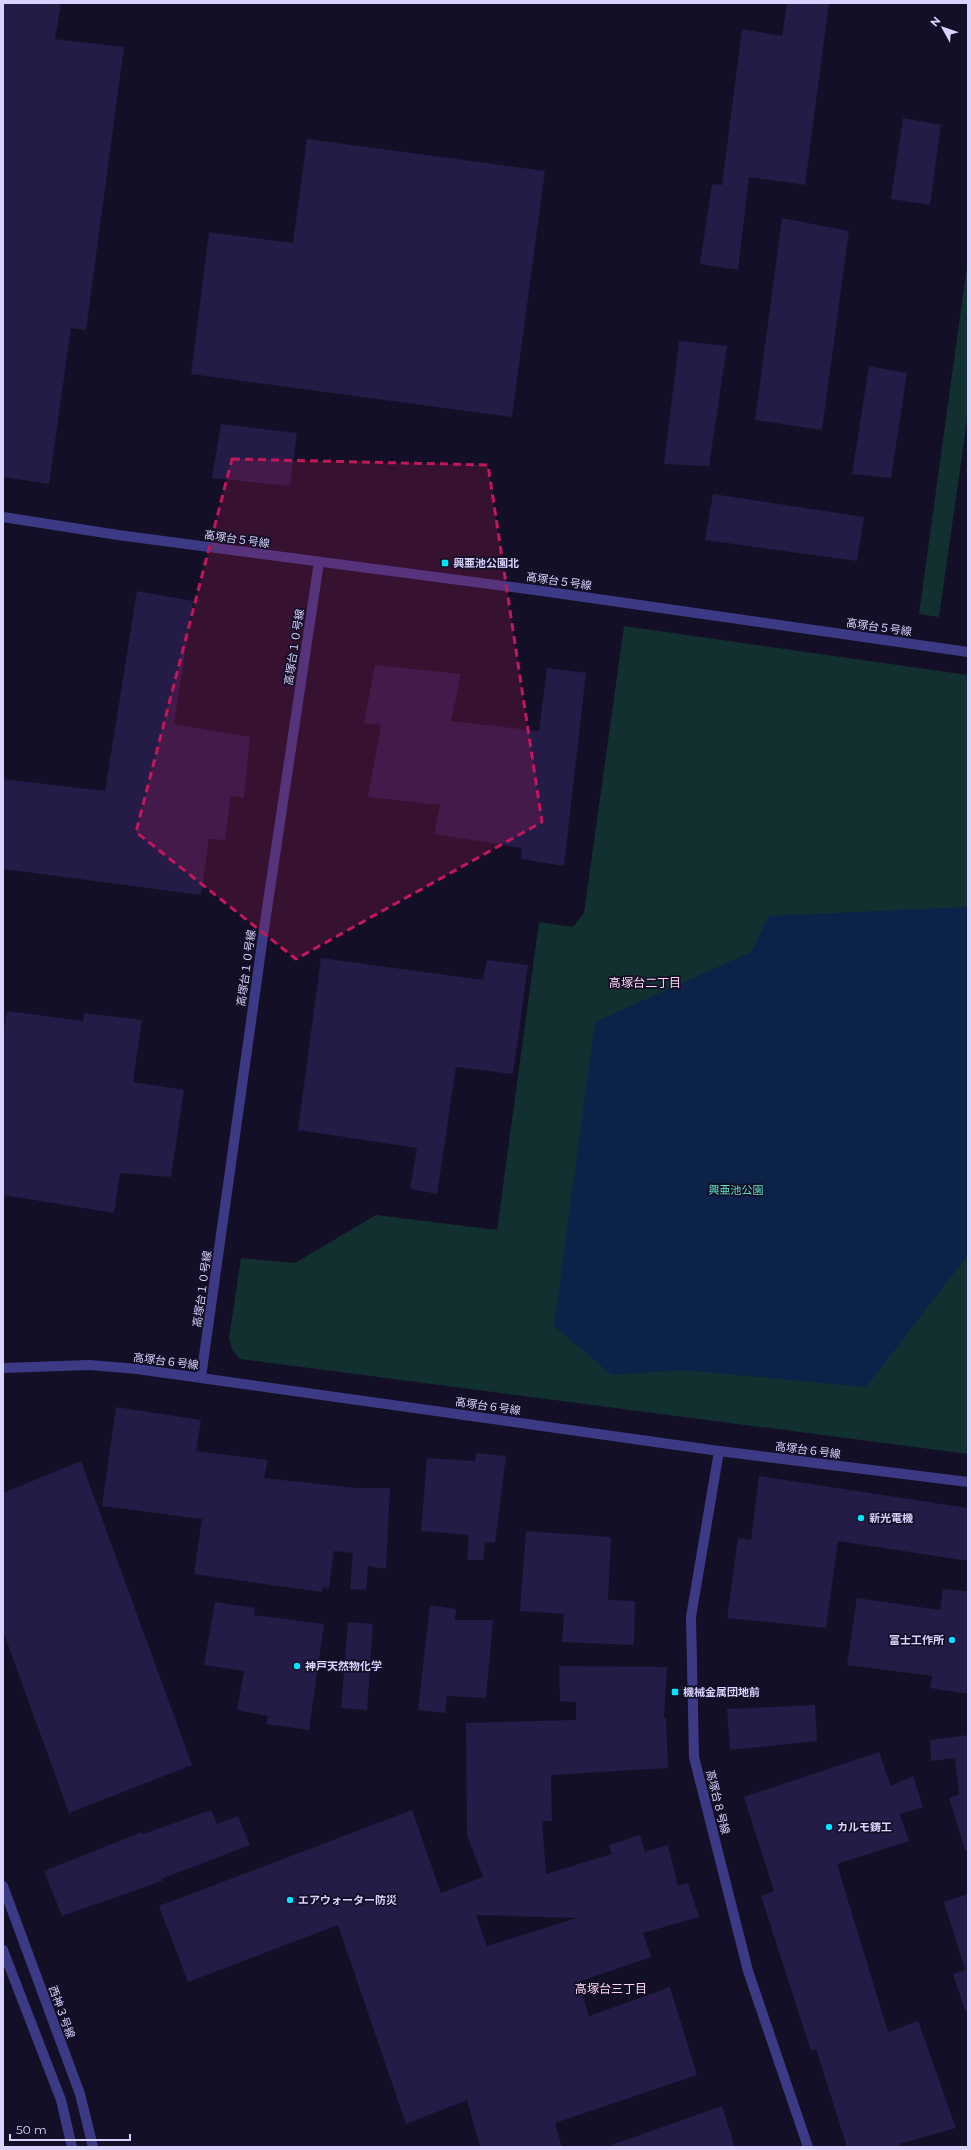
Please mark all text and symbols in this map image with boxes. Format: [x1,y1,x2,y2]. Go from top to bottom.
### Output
north arrow [923,8,963,48]
text: N [927,14,944,29]
street label: 高塚台５号線 [203,527,271,551]
place label: 興亜池公園北 [453,556,519,570]
marker: 興亜池公園北 [440,558,450,568]
street label: 高塚台５号線 [525,569,593,593]
street label: 高塚台１０号線 [281,608,307,686]
street label: 高塚台５号線 [845,615,913,639]
street label: 高塚台１０号線 [234,929,258,1007]
district label: 高塚台二丁目 [609,975,681,990]
park label: 興亜池公園 [709,1183,764,1197]
street label: 高塚台１０号線 [190,1250,214,1328]
street label: 高塚台６号線 [132,1350,200,1372]
street label: 高塚台６号線 [454,1394,522,1418]
street label: 高塚台６号線 [774,1439,842,1461]
place label: 新光電機 [869,1511,913,1525]
marker: 新光電機 [856,1513,866,1523]
place label: 富士工作所 [889,1633,944,1647]
marker: 富士工作所 [947,1635,957,1645]
place label: 神戸天然物化学 [305,1659,382,1673]
marker: 神戸天然物化学 [292,1661,302,1671]
place label: 機械金属団地前 [683,1685,760,1699]
marker: 機械金属団地前 [670,1687,680,1697]
street label: 高塚台８号線 [703,1768,733,1836]
place label: カルモ鋳工 [837,1820,892,1834]
marker: カルモ鋳工 [824,1822,834,1832]
place label: エアウォーター防災 [298,1893,397,1907]
marker: エアウォーター防災 [285,1895,295,1905]
district label: 高塚台三丁目 [575,1981,647,1996]
street label: 西神３号線 [46,1984,78,2040]
scale bar [10,2116,130,2142]
text: 50 m [16,2122,47,2137]

